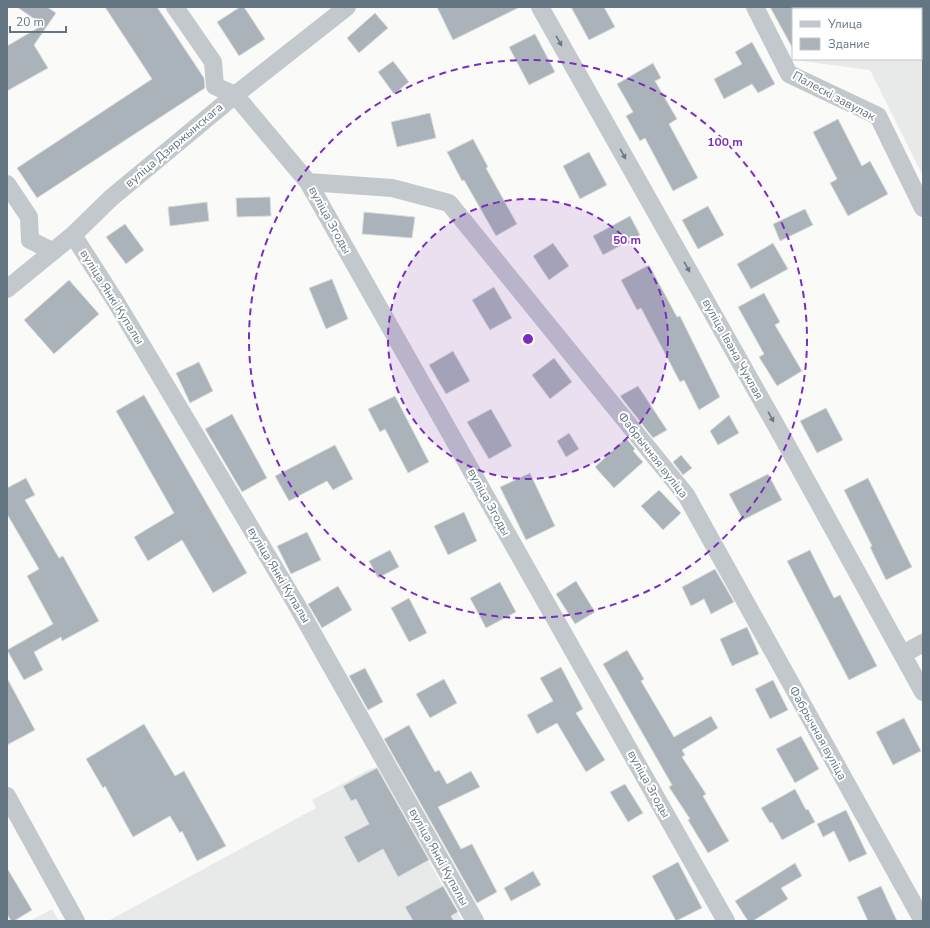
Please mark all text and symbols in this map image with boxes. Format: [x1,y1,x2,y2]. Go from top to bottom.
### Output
scale bar [10,8,66,34]
legend [792,8,922,60]
text: 20 m [16,14,44,30]
text: Улица [827,16,862,32]
one-way arrow [555,35,562,47]
text: Здание [828,36,870,52]
street label: Палескі завулак [790,67,879,125]
street label: вуліца Дзяржынскага [122,99,226,191]
text: 100 m [707,134,743,150]
one-way arrow [619,148,626,160]
street label: вуліца Згоды [305,184,355,256]
text: 50 m [613,232,641,248]
street label: вуліца Янкі Купалы [76,246,148,348]
one-way arrow [683,262,690,273]
street label: вуліца Івана Чуклая [699,296,767,402]
centre of rings [521,332,535,346]
street label: Фабрычная вуліца [614,409,692,501]
one-way arrow [768,411,775,423]
street label: вуліца Згоды [464,466,514,538]
street label: вуліца Янкі Купалы [244,524,314,626]
street label: Фабрычная вуліца [786,683,850,783]
street label: вуліца Згоды [624,748,674,820]
street label: вуліца Янкі Купалы [406,805,472,909]

